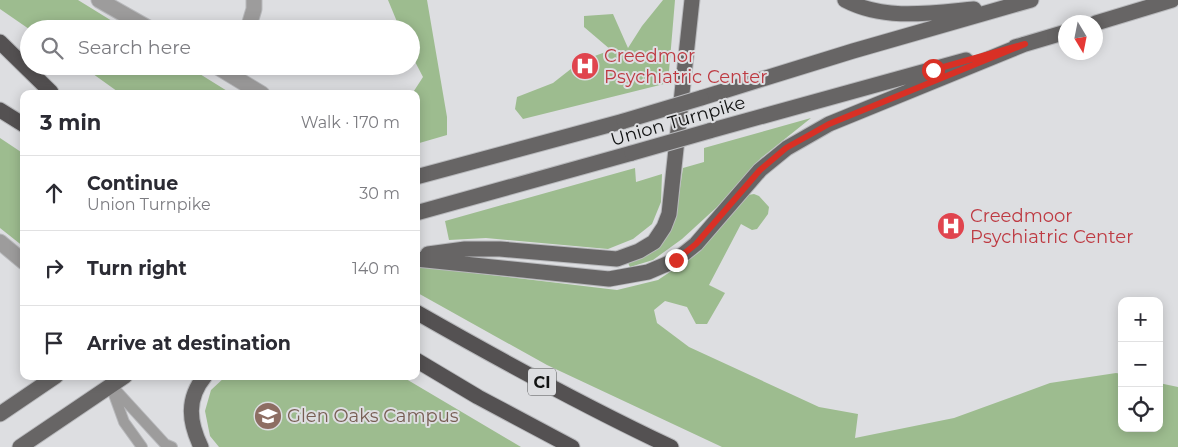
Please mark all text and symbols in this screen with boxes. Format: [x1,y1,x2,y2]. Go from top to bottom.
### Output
north arrow [1058,15,1103,60]
search box [20,20,420,75]
icon: search [38,34,66,62]
text: Search here [78,36,191,59]
place label: Creedmor Psychiatric Center [604,45,767,88]
hospital icon: Creedmor Psychiatric Center [570,51,600,81]
route start [922,59,945,82]
street label: Union Turnpike [608,91,748,151]
text: 3 min [40,110,101,135]
text: Walk · 170 m [301,113,400,132]
text: Continue [87,172,178,195]
icon: ahead [40,179,68,207]
text: 30 m [359,184,400,203]
text: Union Turnpike [87,195,211,214]
place label: Creedmoor Psychiatric Center [970,205,1133,248]
hospital icon: Creedmoor Psychiatric Center [936,211,966,241]
route end [665,249,688,272]
icon: right [40,254,68,282]
text: Turn right [87,257,187,280]
text: 140 m [352,259,400,278]
map controls [1118,297,1163,432]
button: + [1118,297,1163,342]
icon: arrive [40,329,68,357]
text: Arrive at destination [87,332,291,355]
button: − [1118,342,1163,387]
road number: CI [528,368,556,396]
button: locate [1118,387,1163,432]
school or university icon: Glen Oaks Campus [253,401,283,431]
place label: Glen Oaks Campus [287,405,459,427]

